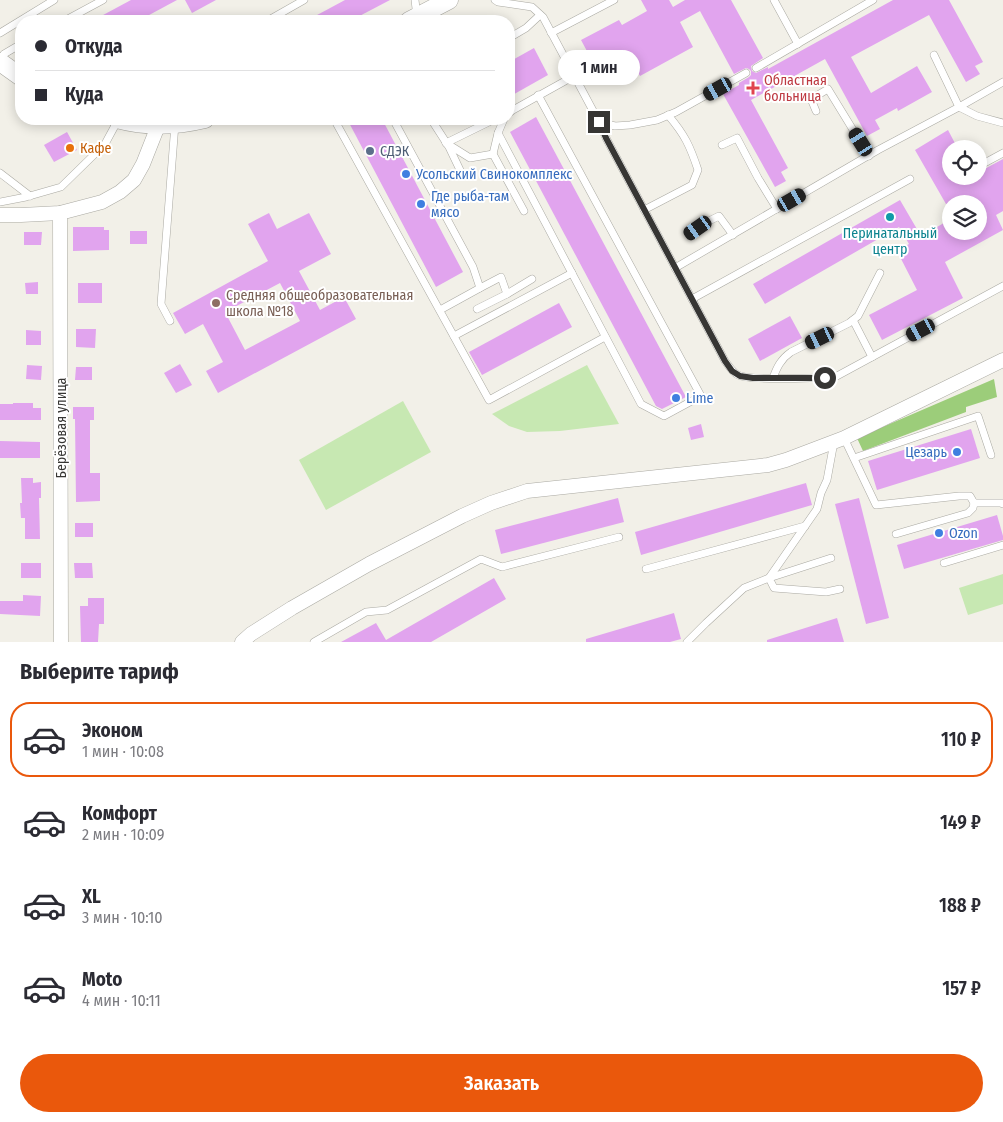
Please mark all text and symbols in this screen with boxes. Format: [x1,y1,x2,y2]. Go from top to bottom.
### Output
text: Откуда [65,35,122,58]
callout: 1 мин [558,49,640,84]
text: 1 мин [580,58,618,77]
place label: Областная больница [764,72,827,105]
car [701,75,734,103]
marker: Областная больница [746,81,760,95]
text: Куда [65,83,103,106]
route end [588,111,610,133]
car [846,125,875,159]
place label: Кафе [80,140,112,157]
map controls [942,140,987,240]
button: locate [942,140,987,185]
marker: Кафе [64,142,76,154]
place label: СДЭК [380,143,410,160]
marker: СДЭК [364,145,376,157]
place label: Усольский Свинокомплекс [415,166,572,183]
marker: Усольский Свинокомплекс [400,168,412,180]
car [775,186,808,214]
place label: Где рыба-там мясо [431,188,509,221]
button: layers [942,195,987,240]
marker: Где рыба-там мясо [415,198,427,210]
marker: Перинатальный центр [884,211,896,223]
car [681,213,714,243]
place label: Перинатальный центр [843,225,937,258]
place label: Средняя общеобразовательная школа №18 [226,287,413,320]
marker: Средняя общеобразовательная школа №18 [210,297,222,309]
car [904,316,937,344]
car [803,325,836,351]
route start [814,367,836,389]
street label: Берёзовая улица [53,377,70,478]
place label: Lime [686,390,713,407]
marker: Lime [670,392,682,404]
place label: Цезарь [905,444,948,461]
marker: Цезарь [951,446,963,458]
place label: Ozon [949,525,978,542]
marker: Ozon [933,527,945,539]
text: Выберите тариф [20,658,179,685]
icon: car [22,717,67,762]
text: Эконом [82,719,143,742]
text: 110 ₽ [941,728,981,751]
text: 1 мин · 10:08 [82,742,164,761]
icon: car [22,800,67,845]
text: Комфорт [82,802,157,825]
text: 149 ₽ [940,811,981,834]
text: 2 мин · 10:09 [82,825,165,844]
icon: car [22,883,67,928]
text: XL [82,885,101,908]
text: 188 ₽ [939,894,981,917]
text: 3 мин · 10:10 [82,908,163,927]
icon: car [22,966,67,1011]
text: Moto [82,968,122,991]
text: 157 ₽ [942,977,981,1000]
text: 4 мин · 10:11 [82,991,161,1010]
button: Заказать [20,1054,983,1112]

